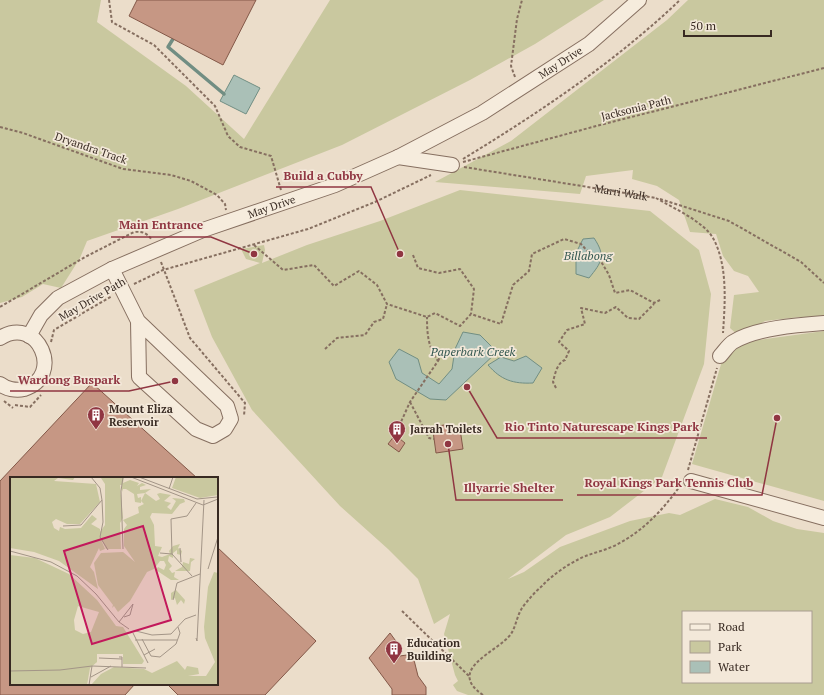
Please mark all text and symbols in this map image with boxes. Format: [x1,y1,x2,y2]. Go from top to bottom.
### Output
scale bar [684,12,771,38]
text: 50 m [690,18,717,33]
street label: May Drive [536,43,585,82]
street label: Jacksonia Path [600,92,673,123]
street label: Dryandra Track [53,129,129,167]
callout: Build a Cubby [276,163,371,187]
text: Build a Cubby [283,168,363,183]
street label: Marri Walk [593,181,649,204]
street label: May Drive [246,192,298,221]
callout: Main Entrance [111,213,211,237]
text: Main Entrance [119,217,204,232]
water label: Billabong [563,248,613,263]
street label: May Drive Path [56,274,128,324]
water label: Paperbark Creek [430,344,516,359]
callout: Wardong Buspark [10,367,129,391]
text: Wardong Buspark [18,372,120,387]
place label: Mount Eliza Reservoir [109,402,173,429]
building icon: Mount Eliza Reservoir [86,405,106,430]
callout: Rio Tinto Naturescape Kings Park [497,414,707,438]
building icon: Jarrah Toilets [387,419,407,444]
text: Rio Tinto Naturescape Kings Park [505,419,699,434]
place label: Jarrah Toilets [410,422,482,436]
callout: Royal Kings Park Tennis Club [577,471,762,495]
text: Royal Kings Park Tennis Club [585,475,753,490]
callout: Illyarrie Shelter [456,476,563,500]
inset map [10,477,218,685]
text: Illyarrie Shelter [464,480,555,495]
legend [682,611,812,683]
text: Road [718,619,745,634]
place label: Education Building [407,636,460,663]
building icon: Education Building [384,639,404,664]
text: Park [718,639,743,654]
text: Water [718,659,750,674]

